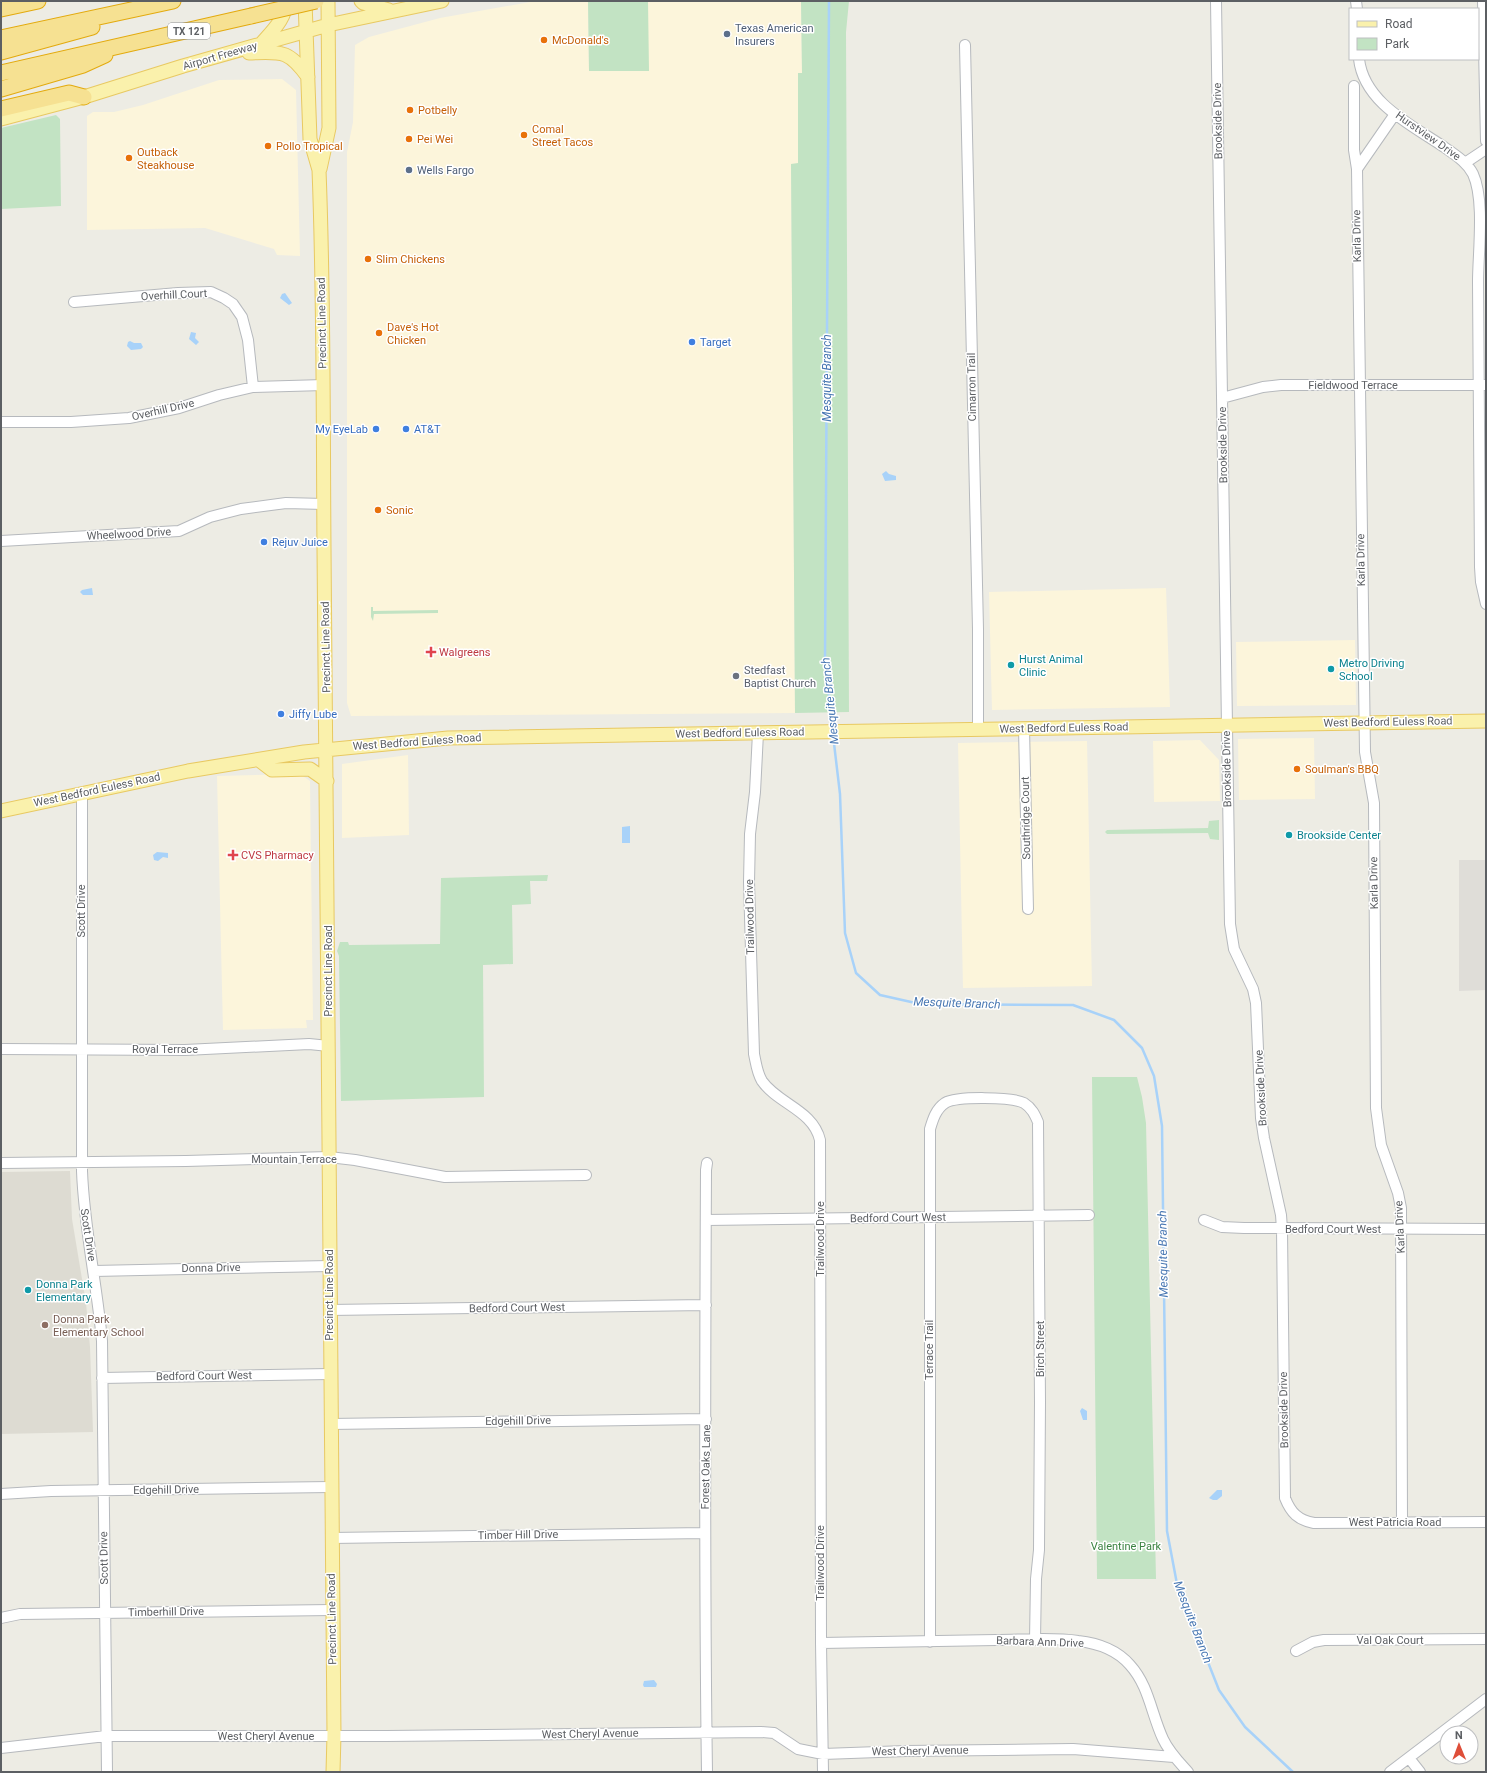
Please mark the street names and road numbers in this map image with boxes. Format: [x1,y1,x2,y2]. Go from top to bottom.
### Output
road number: TX 121 [168,23,210,39]
street label: Airport Freeway [181,39,260,73]
street label: Brookside Drive [1211,83,1225,159]
street label: Hurstview Drive [1393,109,1463,163]
street label: Karla Drive [1350,209,1364,262]
street label: Precinct Line Road [315,277,329,369]
street label: Overhill Court [141,287,208,303]
street label: Cimarron Trail [965,353,979,421]
street label: Fieldwood Terrace [1308,379,1398,392]
street label: Overhill Drive [130,396,196,424]
street label: Brookside Drive [1216,407,1230,483]
street label: Wheelwood Drive [86,525,172,543]
street label: Karla Drive [1354,533,1368,586]
street label: Precinct Line Road [319,601,333,693]
street label: West Bedford Euless Road [1323,714,1453,730]
street label: West Bedford Euless Road [999,720,1129,736]
street label: West Bedford Euless Road [675,725,805,741]
street label: West Bedford Euless Road [352,731,482,753]
street label: Brookside Drive [1220,731,1234,807]
street label: West Bedford Euless Road [33,770,161,810]
street label: Southridge Court [1019,776,1033,860]
street label: Karla Drive [1367,856,1381,909]
street label: Trailwood Drive [743,879,757,955]
street label: Scott Drive [75,884,88,938]
street label: Precinct Line Road [322,925,335,1017]
street label: Royal Terrace [132,1043,198,1056]
street label: Brookside Drive [1253,1049,1269,1127]
street label: Mountain Terrace [251,1153,337,1166]
street label: Karla Drive [1392,1200,1408,1254]
street label: Trailwood Drive [814,1201,827,1277]
street label: Scott Drive [77,1208,99,1262]
street label: Bedford Court West [850,1211,947,1225]
street label: Bedford Court West [1285,1223,1381,1236]
street label: Precinct Line Road [323,1249,336,1341]
street label: Donna Drive [181,1261,241,1275]
street label: Bedford Court West [469,1301,566,1315]
street label: Terrace Trail [923,1320,936,1380]
street label: Birch Street [1034,1320,1047,1377]
street label: Bedford Court West [156,1369,253,1383]
street label: Brookside Drive [1277,1372,1291,1448]
street label: Edgehill Drive [485,1414,551,1428]
street label: Forest Oaks Lane [699,1424,713,1510]
street label: Edgehill Drive [133,1483,199,1497]
street label: West Patricia Road [1349,1516,1441,1529]
street label: Trailwood Drive [814,1525,827,1601]
street label: Timber Hill Drive [478,1528,559,1542]
street label: Scott Drive [97,1531,111,1585]
street label: Precinct Line Road [325,1573,339,1665]
street label: Timberhill Drive [128,1605,204,1619]
street label: Barbara Ann Drive [996,1634,1084,1650]
street label: Val Oak Court [1356,1634,1424,1647]
street label: West Cheryl Avenue [541,1727,639,1741]
street label: West Cheryl Avenue [218,1730,315,1743]
street label: West Cheryl Avenue [871,1744,969,1758]

